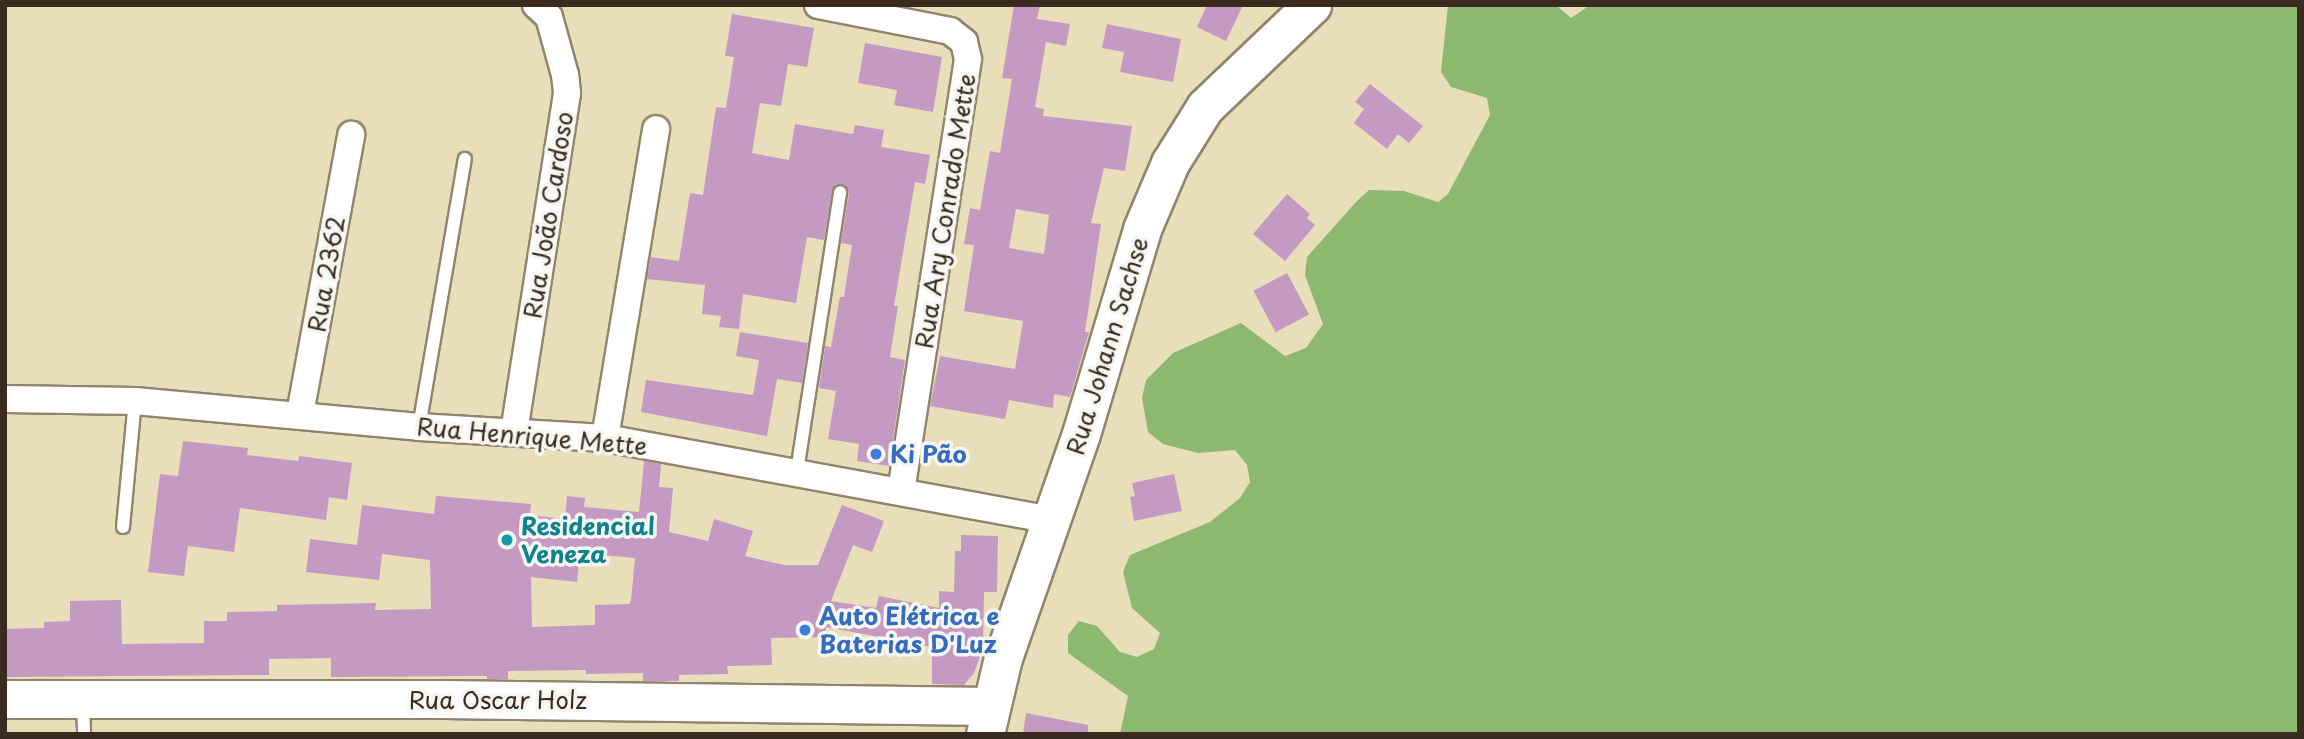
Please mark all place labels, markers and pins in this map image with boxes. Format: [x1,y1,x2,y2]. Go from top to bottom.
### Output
place label: Ki Pão [890,440,967,468]
marker: Ki Pão [868,446,884,462]
place label: Residencial Veneza [521,512,655,568]
marker: Residencial Veneza [499,532,515,548]
place label: Auto Elétrica e Baterias D'Luz [819,602,1001,658]
marker: Auto Elétrica e Baterias D'Luz [797,622,813,638]

